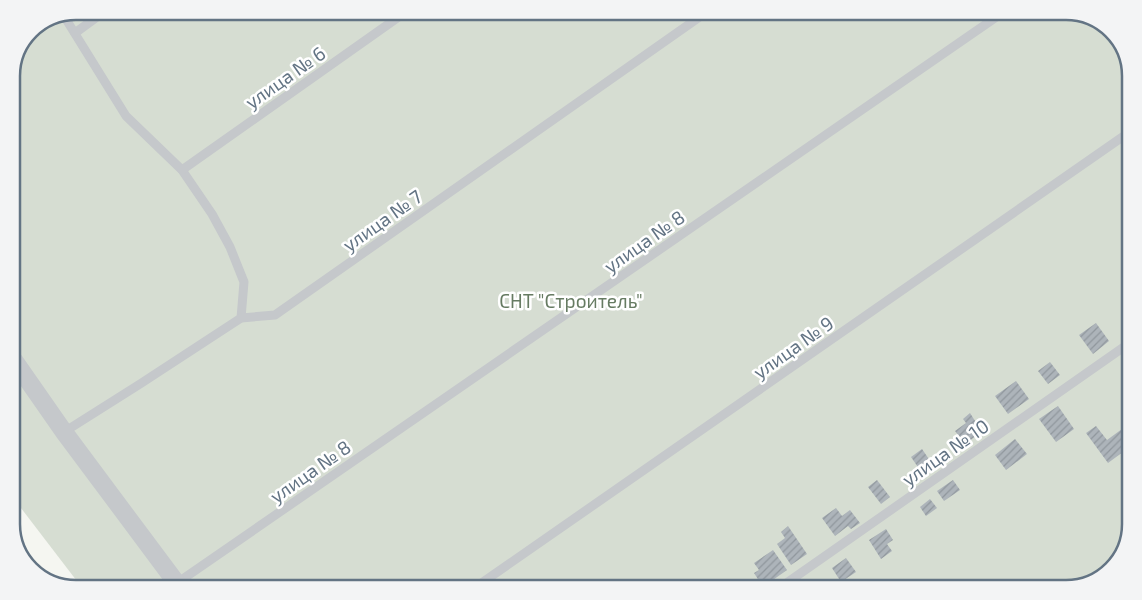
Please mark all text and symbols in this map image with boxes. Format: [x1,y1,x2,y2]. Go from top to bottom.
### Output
street label: улица № 6 [240,41,330,114]
street label: улица № 7 [338,184,427,256]
street label: улица № 8 [599,205,689,278]
park label: СНТ "Строитель" [499,289,643,312]
street label: улица № 9 [748,311,838,384]
street label: улица № 10 [897,414,993,491]
street label: улица № 8 [265,435,355,508]

